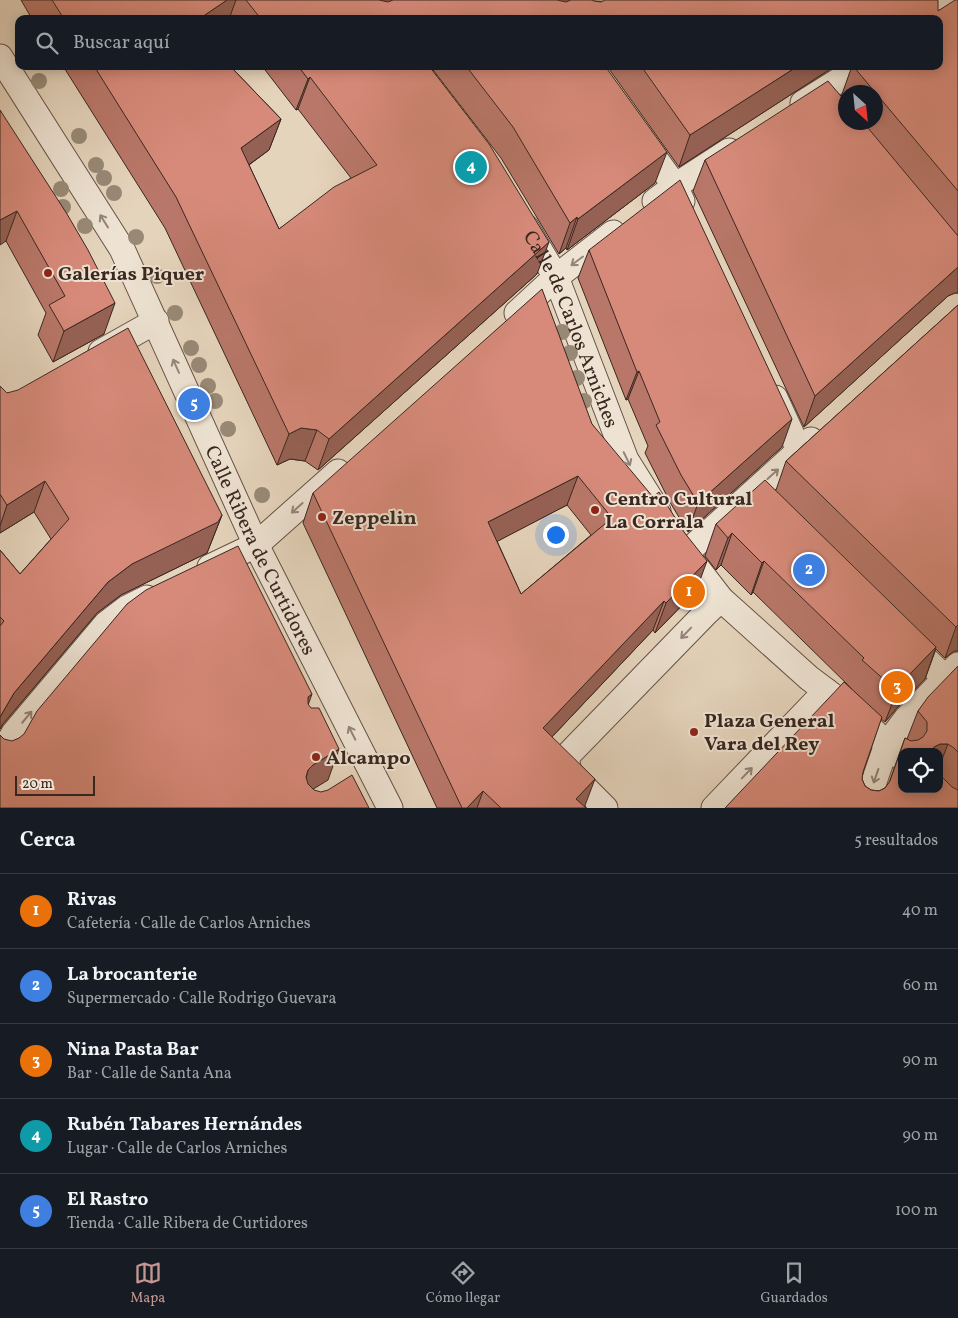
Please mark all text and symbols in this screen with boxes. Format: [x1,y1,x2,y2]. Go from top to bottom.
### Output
search box [15,15,943,70]
icon: search [33,29,61,57]
text: Buscar aquí [73,30,170,56]
north arrow [838,85,883,130]
pin: 4 [455,148,487,186]
one-way arrow [98,214,108,228]
street label: Calle de Carlos Arniches [515,226,624,432]
one-way arrow [570,256,583,267]
place label: Galerías Piquer [58,261,205,289]
marker: Galerías Piquer [42,267,54,279]
one-way arrow [170,359,180,374]
pin: 5 [178,385,210,423]
street label: Calle Ribera de Curtidores [197,441,322,661]
one-way arrow [623,451,632,466]
one-way arrow [766,468,779,480]
place label: Centro Cultural La Corrala [605,486,753,537]
one-way arrow [291,502,304,514]
marker: Centro Cultural La Corrala [589,504,601,516]
place label: Zeppelin [332,505,417,533]
marker: Zeppelin [316,511,328,523]
your location [543,522,569,548]
pin: 2 [793,551,825,589]
pin: 1 [673,573,705,611]
one-way arrow [680,627,692,639]
pin: 3 [881,668,913,706]
place label: Plaza General Vara del Rey [704,708,835,759]
one-way arrow [22,711,33,724]
one-way arrow [347,726,356,741]
marker: Plaza General Vara del Rey [688,726,700,738]
place label: Alcampo [326,745,411,773]
map controls [898,748,943,793]
button: locate [898,748,943,793]
marker: Alcampo [310,751,322,763]
one-way arrow [741,767,753,779]
one-way arrow [871,768,880,783]
scale bar [15,773,95,796]
text: 20 m [22,775,53,794]
text: Cerca [20,826,75,855]
text: 5 resultados [854,830,938,852]
text: Rivas [67,887,117,913]
text: 1 [33,900,39,922]
text: 40 m [902,900,938,922]
text: Cafetería · Calle de Carlos Arniches [67,913,311,935]
text: La brocanterie [67,962,197,988]
text: 2 [32,975,40,997]
text: 60 m [903,975,938,997]
text: Supermercado · Calle Rodrigo Guevara [67,988,337,1010]
text: Nina Pasta Bar [67,1037,199,1063]
text: 3 [32,1050,40,1072]
text: 90 m [902,1050,938,1072]
text: Bar · Calle de Santa Ana [67,1063,232,1085]
text: Rubén Tabares Hernándes [67,1112,302,1138]
text: 4 [31,1125,41,1147]
text: 90 m [902,1125,938,1147]
text: Lugar · Calle de Carlos Arniches [67,1138,287,1160]
text: El Rastro [67,1187,148,1213]
text: 5 [32,1200,40,1222]
text: 100 m [895,1200,938,1222]
text: Tienda · Calle Ribera de Curtidores [67,1213,308,1235]
tab: Mapa [130,1259,165,1308]
tab: Cómo llegar [426,1259,500,1308]
tab: Guardados [761,1259,828,1308]

